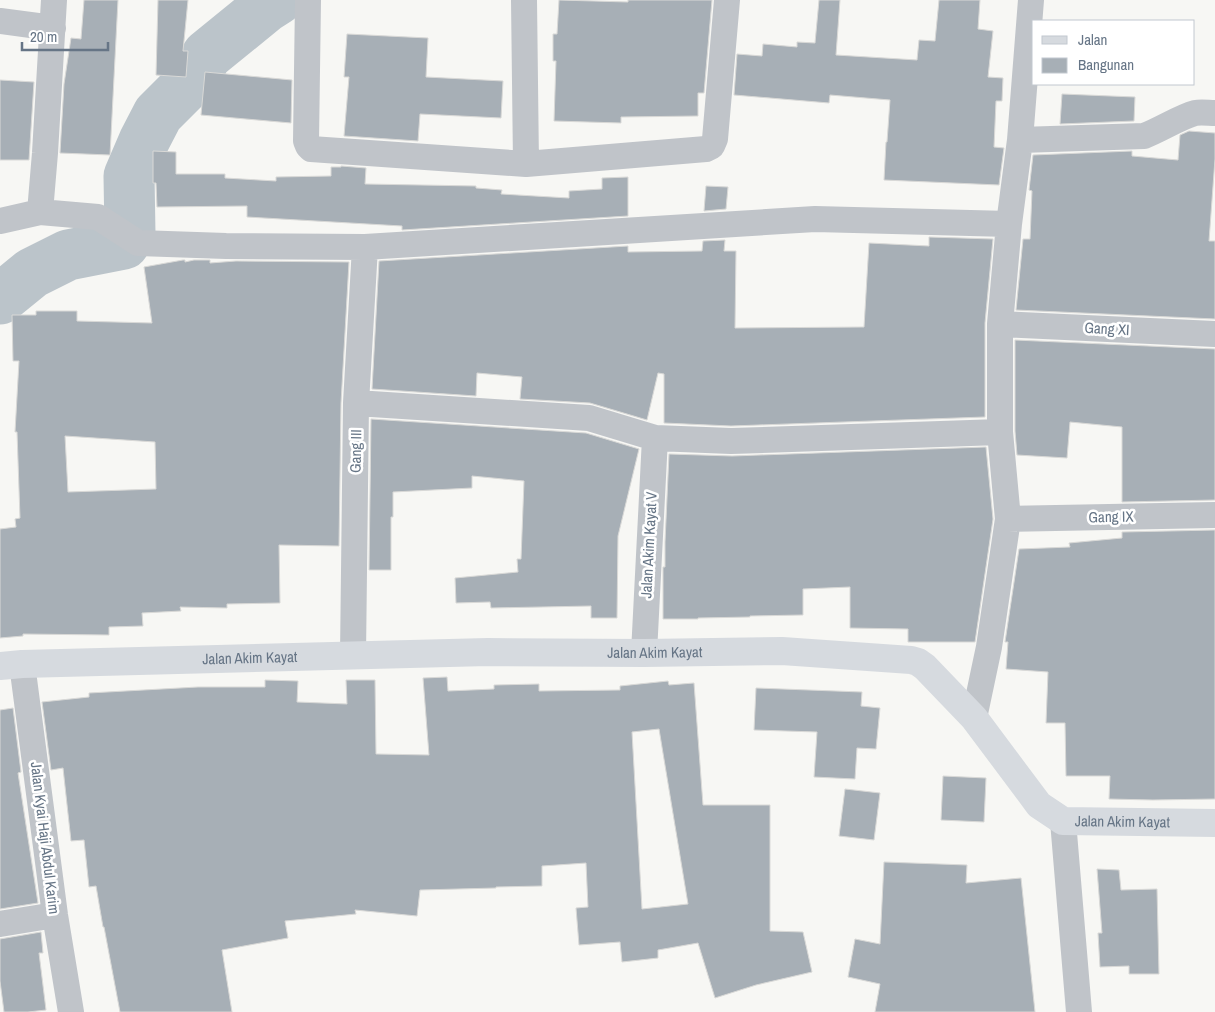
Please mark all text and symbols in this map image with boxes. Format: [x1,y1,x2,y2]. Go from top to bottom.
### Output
scale bar [22,20,109,52]
legend [1032,20,1195,85]
text: 20 m [30,26,57,47]
text: Jalan [1078,29,1107,50]
text: Bangunan [1078,54,1134,75]
street label: Gang XI [1084,317,1130,340]
street label: Gang III [345,429,366,473]
street label: Jalan Akim Kayat V [635,490,662,599]
street label: Gang IX [1088,506,1135,527]
street label: Jalan Akim Kayat [607,641,703,663]
street label: Jalan Akim Kayat [202,646,298,669]
street label: Jalan Kyai Haji Abdul Karim [26,761,65,915]
street label: Jalan Akim Kayat [1075,810,1171,832]

